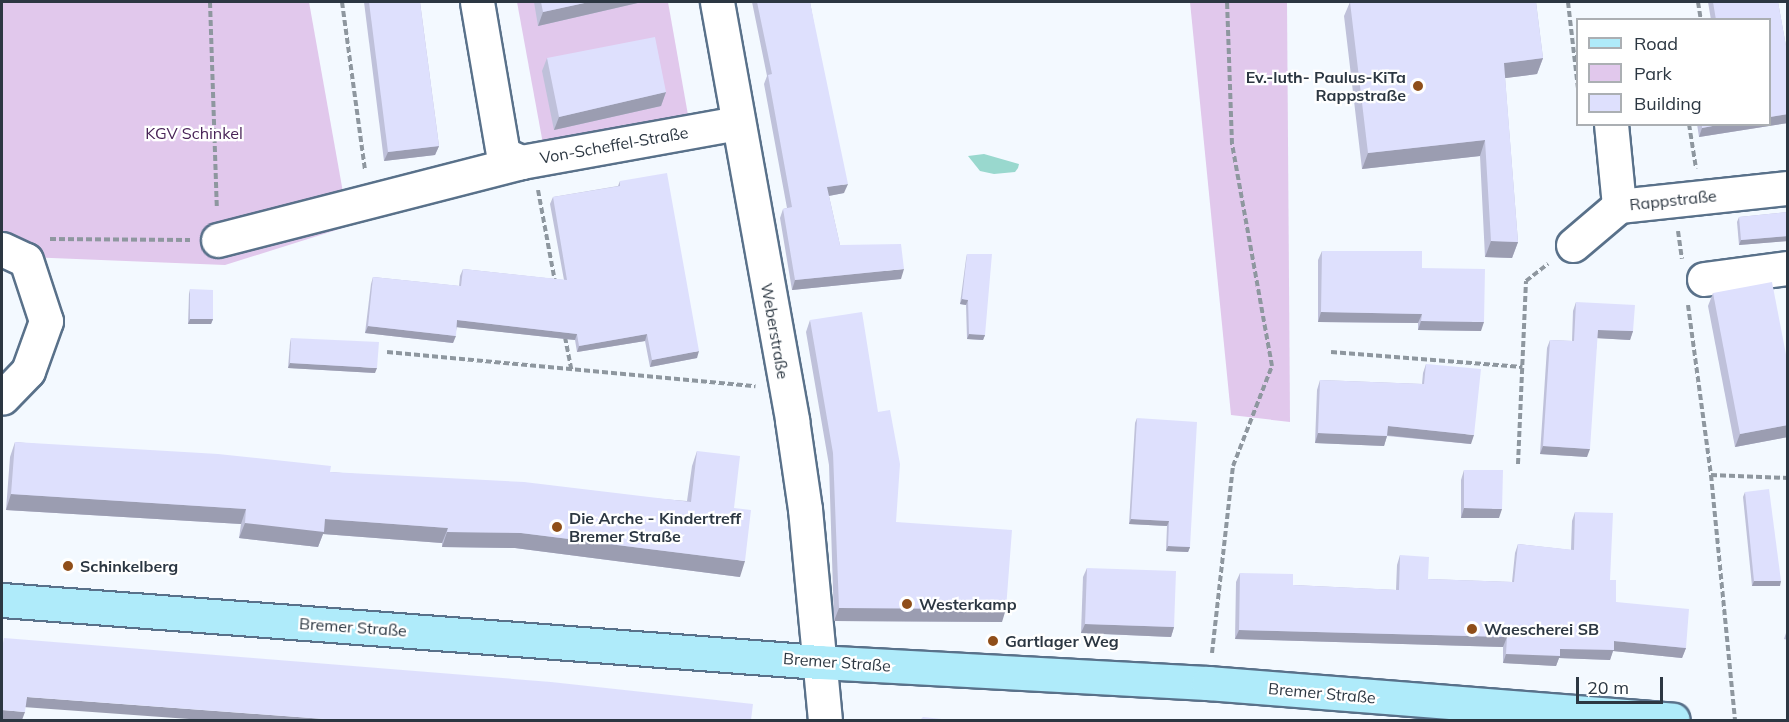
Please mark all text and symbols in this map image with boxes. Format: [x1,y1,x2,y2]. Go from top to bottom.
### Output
legend [1576,18,1771,126]
text: Road [1634,32,1678,55]
text: Park [1634,62,1672,85]
place label: Ev.-luth- Paulus-KiTa Rappstraße [1246,67,1406,105]
marker: Ev.-luth- Paulus-KiTa Rappstraße [1411,79,1425,93]
text: Building [1634,92,1702,115]
street label: Von-Scheffel-Straße [538,122,690,168]
park label: KGV Schinkel [145,123,243,143]
street label: Rappstraße [1628,186,1718,214]
street label: Weberstraße [757,281,793,381]
place label: Die Arche - Kindertreff Bremer Straße [569,508,741,546]
marker: Die Arche - Kindertreff Bremer Straße [550,520,564,534]
place label: Schinkelberg [80,556,178,576]
marker: Schinkelberg [61,559,75,573]
place label: Westerkamp [919,594,1017,614]
marker: Westerkamp [900,597,914,611]
street label: Bremer Straße [299,614,407,640]
place label: Waescherei SB [1484,619,1599,639]
marker: Waescherei SB [1465,622,1479,636]
place label: Gartlager Weg [1005,631,1119,651]
marker: Gartlager Weg [986,634,1000,648]
street label: Bremer Straße [783,649,891,675]
scale bar [1579,665,1666,703]
text: 20 m [1587,676,1629,699]
street label: Bremer Straße [1267,679,1377,707]

